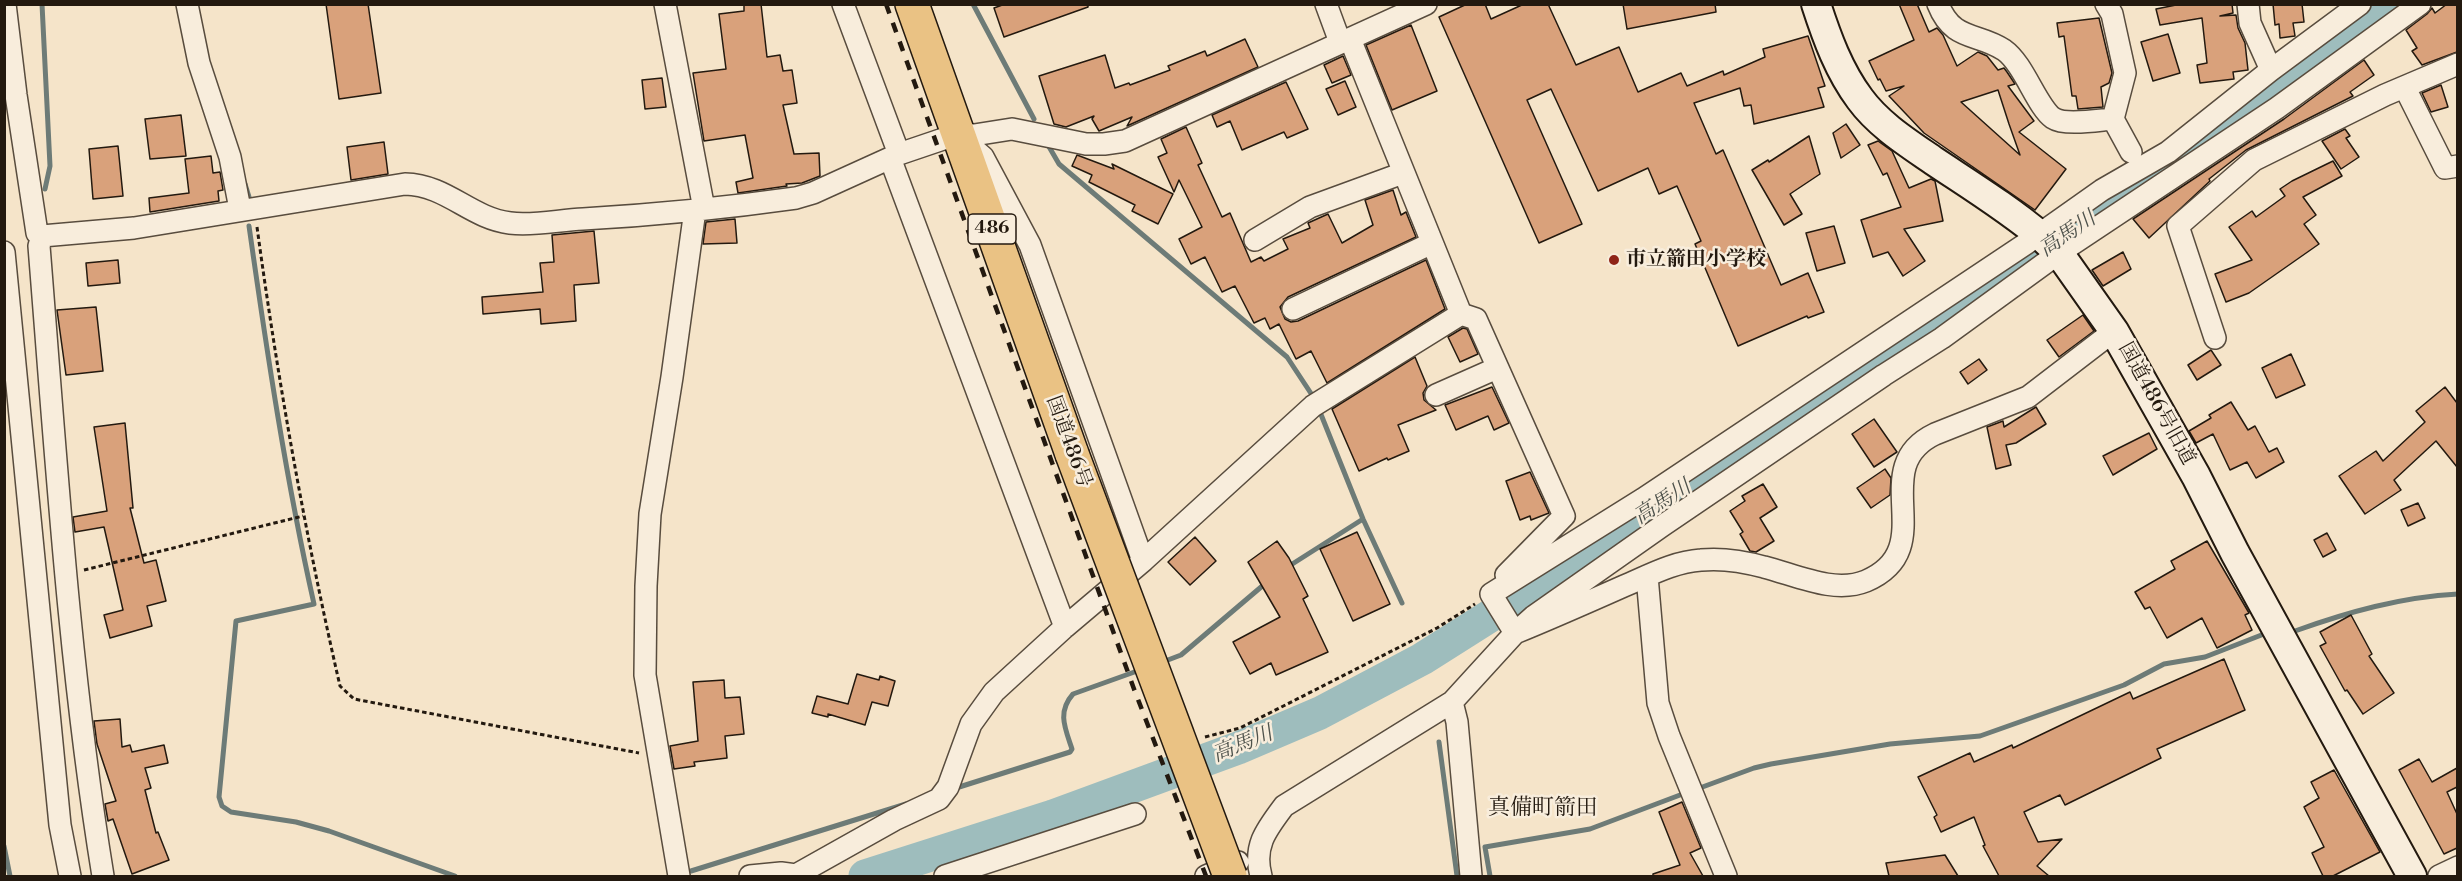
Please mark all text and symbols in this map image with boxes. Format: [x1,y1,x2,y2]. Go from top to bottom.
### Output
water label: 高馬川 [2035,207,2101,263]
road number: 486 [968,214,1016,244]
place label: 市立箭田小学校 [1626,248,1766,272]
marker: 市立箭田小学校 [1607,253,1621,267]
street label: 国道486号旧道 [2112,339,2200,469]
street label: 国道486号 [1040,393,1096,491]
water label: 高馬川 [1630,475,1696,531]
water label: 高馬川 [1209,722,1277,768]
district label: 真備町箭田 [1488,796,1598,822]

